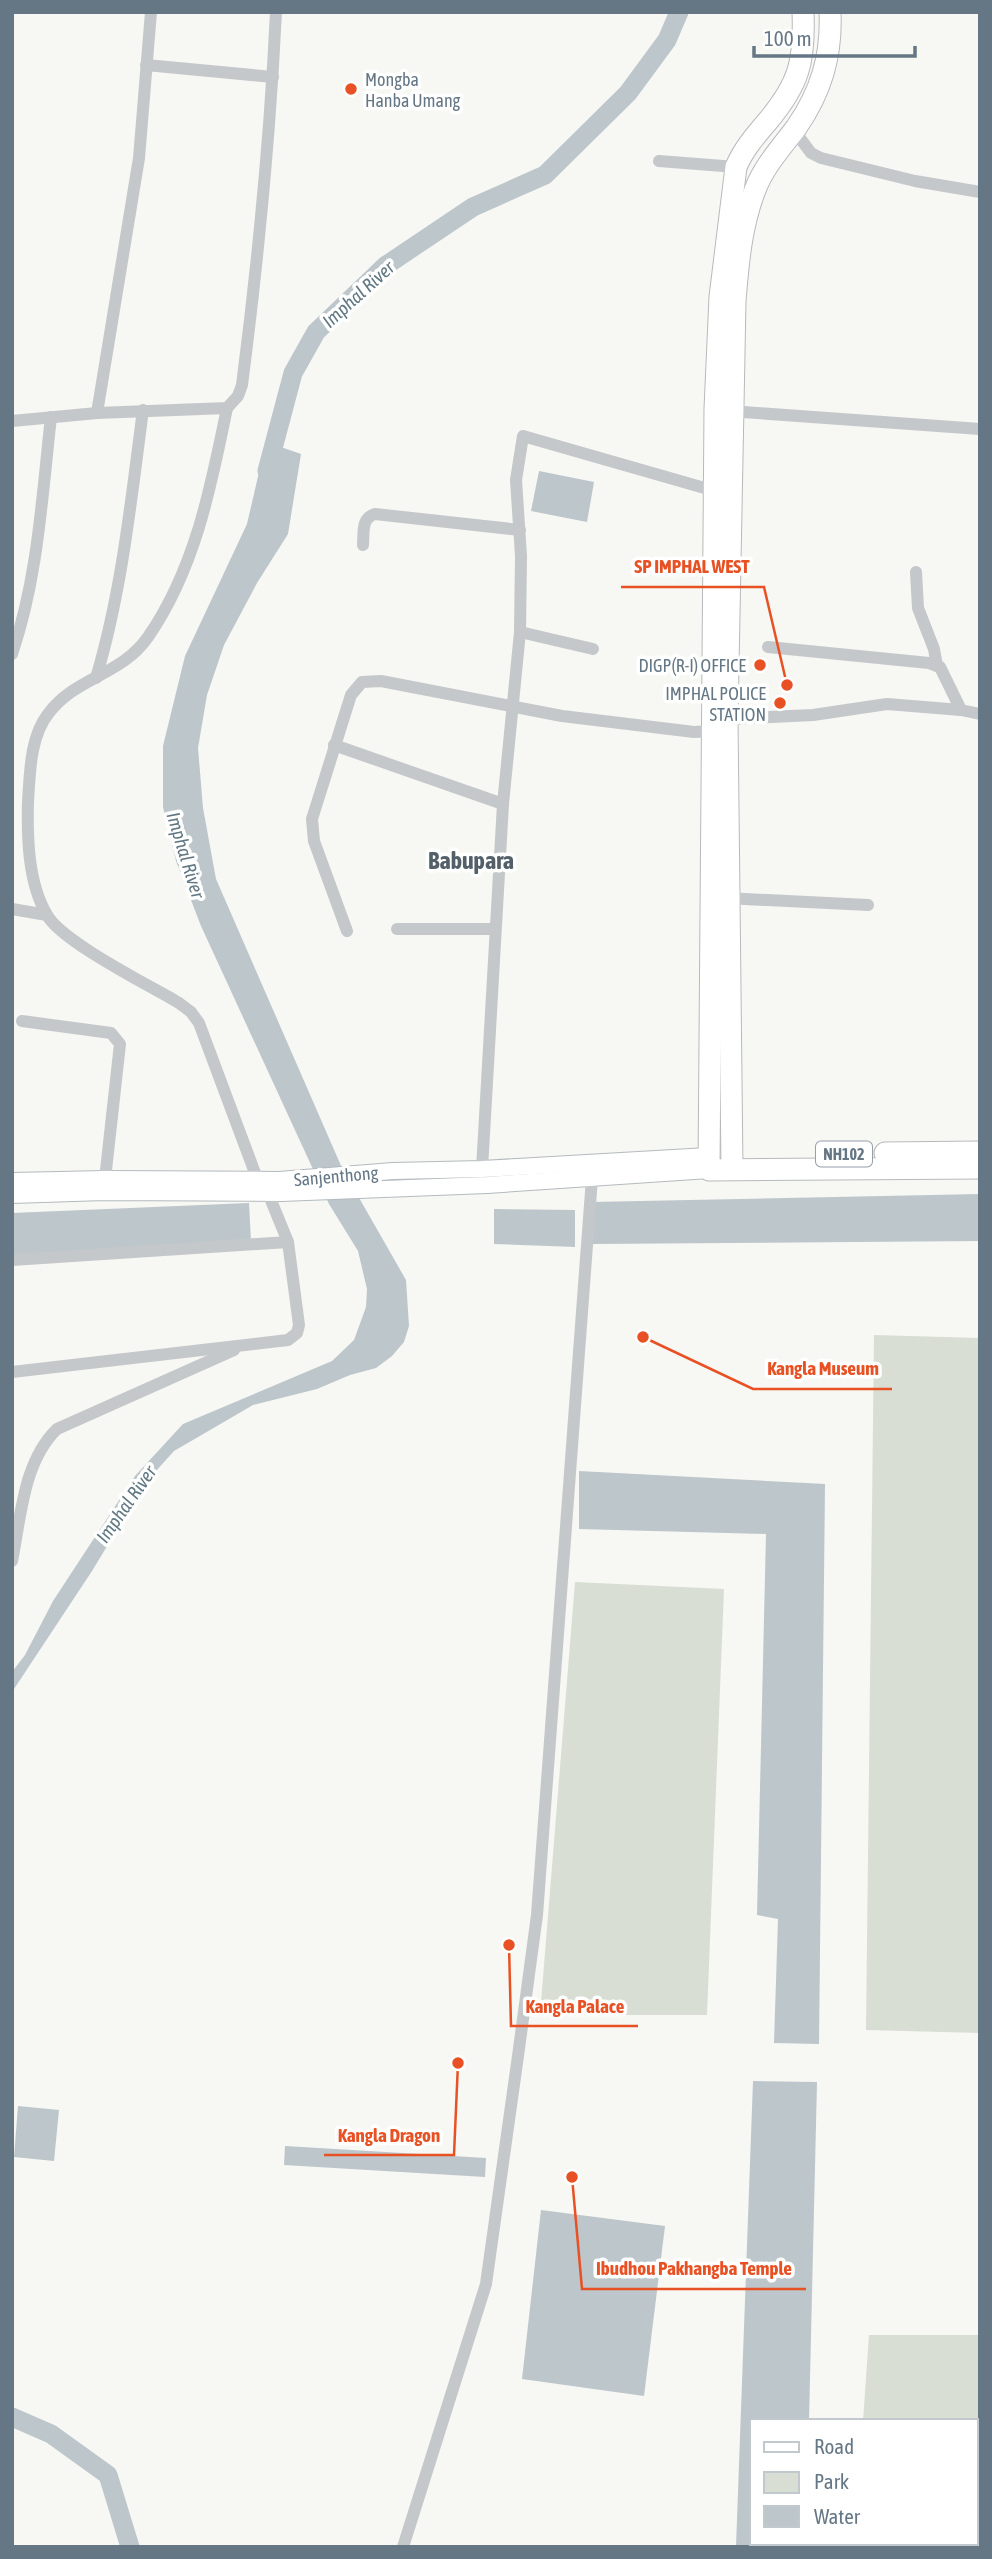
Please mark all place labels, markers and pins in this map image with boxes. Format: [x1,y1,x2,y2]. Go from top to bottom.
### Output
place label: Mongba Hanba Umang [365,69,461,111]
marker: Mongba Hanba Umang [343,81,359,97]
callout: SP IMPHAL WEST [621,547,764,587]
place label: DIGP(R-I) OFFICE [638,655,746,676]
marker: DIGP(R-I) OFFICE [752,657,768,673]
place label: IMPHAL POLICE STATION [665,683,766,725]
marker: IMPHAL POLICE STATION [772,695,788,711]
callout: Kangla Museum [753,1349,892,1389]
callout: Kangla Palace [511,1986,638,2026]
callout: Kangla Dragon [324,2115,454,2155]
callout: Ibudhou Pakhangba Temple [582,2249,806,2289]

